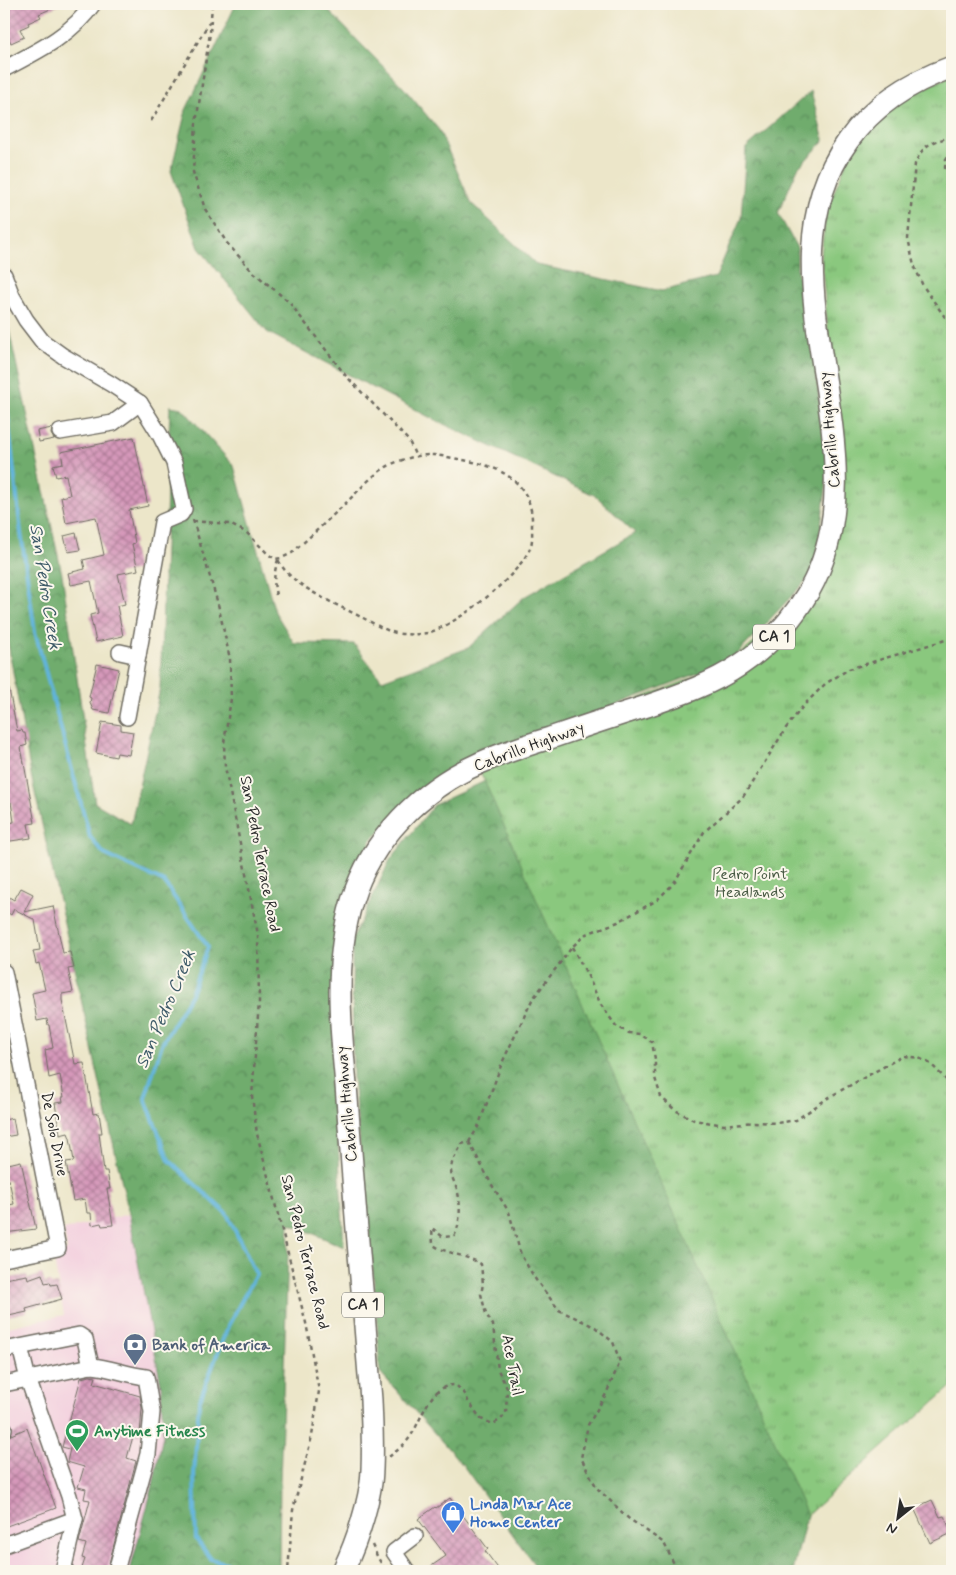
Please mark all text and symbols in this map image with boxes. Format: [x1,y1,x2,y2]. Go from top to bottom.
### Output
street label: Cabrillo Highway [814,371,846,489]
water label: San Pedro Creek [23,523,67,651]
road number: CA 1 [753,624,795,650]
street label: Cabrillo Highway [471,717,587,777]
street label: San Pedro Terrace Road [235,774,285,934]
park label: Pedro Point Headlands [712,864,788,903]
water label: San Pedro Creek [130,946,202,1072]
street label: Cabrillo Highway [331,1045,363,1163]
street label: De Solo Drive [35,1090,73,1178]
street label: San Pedro Terrace Road [276,1173,334,1331]
road number: CA 1 [342,1292,384,1318]
bank icon: Bank of America [122,1332,148,1366]
street label: Ace Trail [496,1333,528,1397]
place label: Bank of America [152,1335,270,1356]
sports icon: Anytime Fitness [64,1418,90,1452]
place label: Anytime Fitness [94,1421,206,1442]
north arrow [874,1492,924,1542]
place label: Linda Mar Ace Home Center [470,1494,572,1533]
shop icon: Linda Mar Ace Home Center [440,1500,466,1534]
text: N [883,1518,901,1539]

